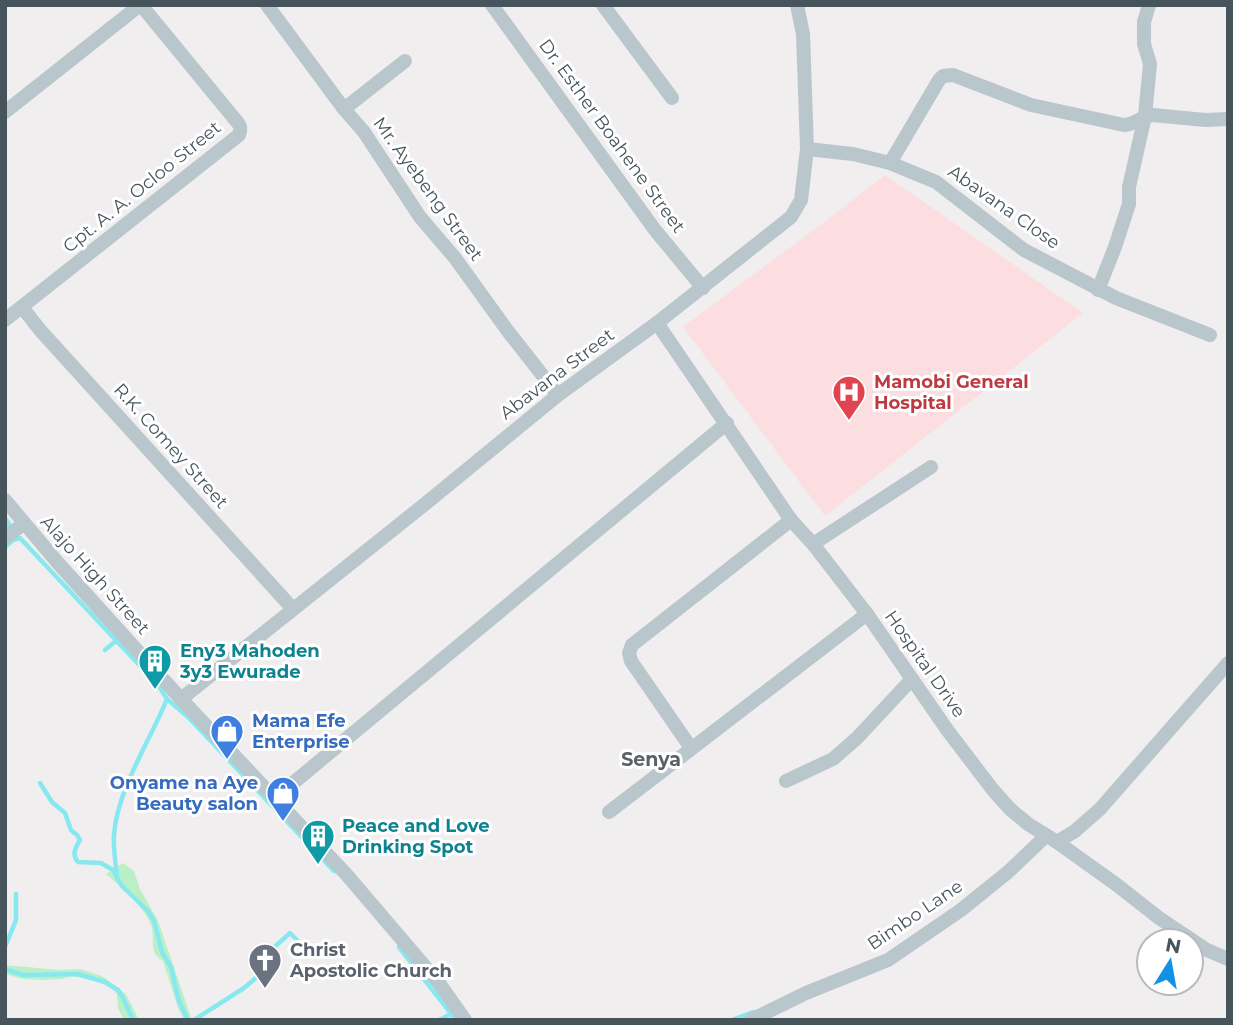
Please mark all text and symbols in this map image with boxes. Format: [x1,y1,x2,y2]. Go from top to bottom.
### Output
street label: Dr. Esther Boahene Street [534,35,690,237]
street label: Mr. Ayebeng Street [368,113,488,265]
street label: Cpt. A. A. Ocloo Street [59,117,225,257]
street label: Abavana Close [944,160,1064,254]
street label: Abavana Street [495,324,619,424]
place label: Mamobi General Hospital [874,371,1029,414]
hospital icon: Mamobi General Hospital [830,373,868,422]
street label: R.K. Comey Street [109,379,233,513]
street label: Alajo High Street [36,511,154,639]
street label: Hospital Drive [880,606,970,722]
place label: Eny3 Mahoden 3y3 Ewurade [179,640,320,683]
building icon: Eny3 Mahoden 3y3 Ewurade [136,642,174,691]
place label: Mama Efe Enterprise [252,710,350,753]
shop icon: Mama Efe Enterprise [208,712,246,761]
district label: Senya [621,748,681,771]
place label: Onyame na Aye Beauty salon [110,772,258,815]
shop icon: Onyame na Aye Beauty salon [264,774,302,823]
place label: Peace and Love Drinking Spot [342,815,490,858]
building icon: Peace and Love Drinking Spot [299,817,337,866]
street label: Bimbo Lane [863,875,967,955]
north arrow [1135,927,1205,997]
text: N [1163,933,1183,959]
place label: Christ Apostolic Church [289,939,452,982]
church icon: Christ Apostolic Church [246,941,284,990]

